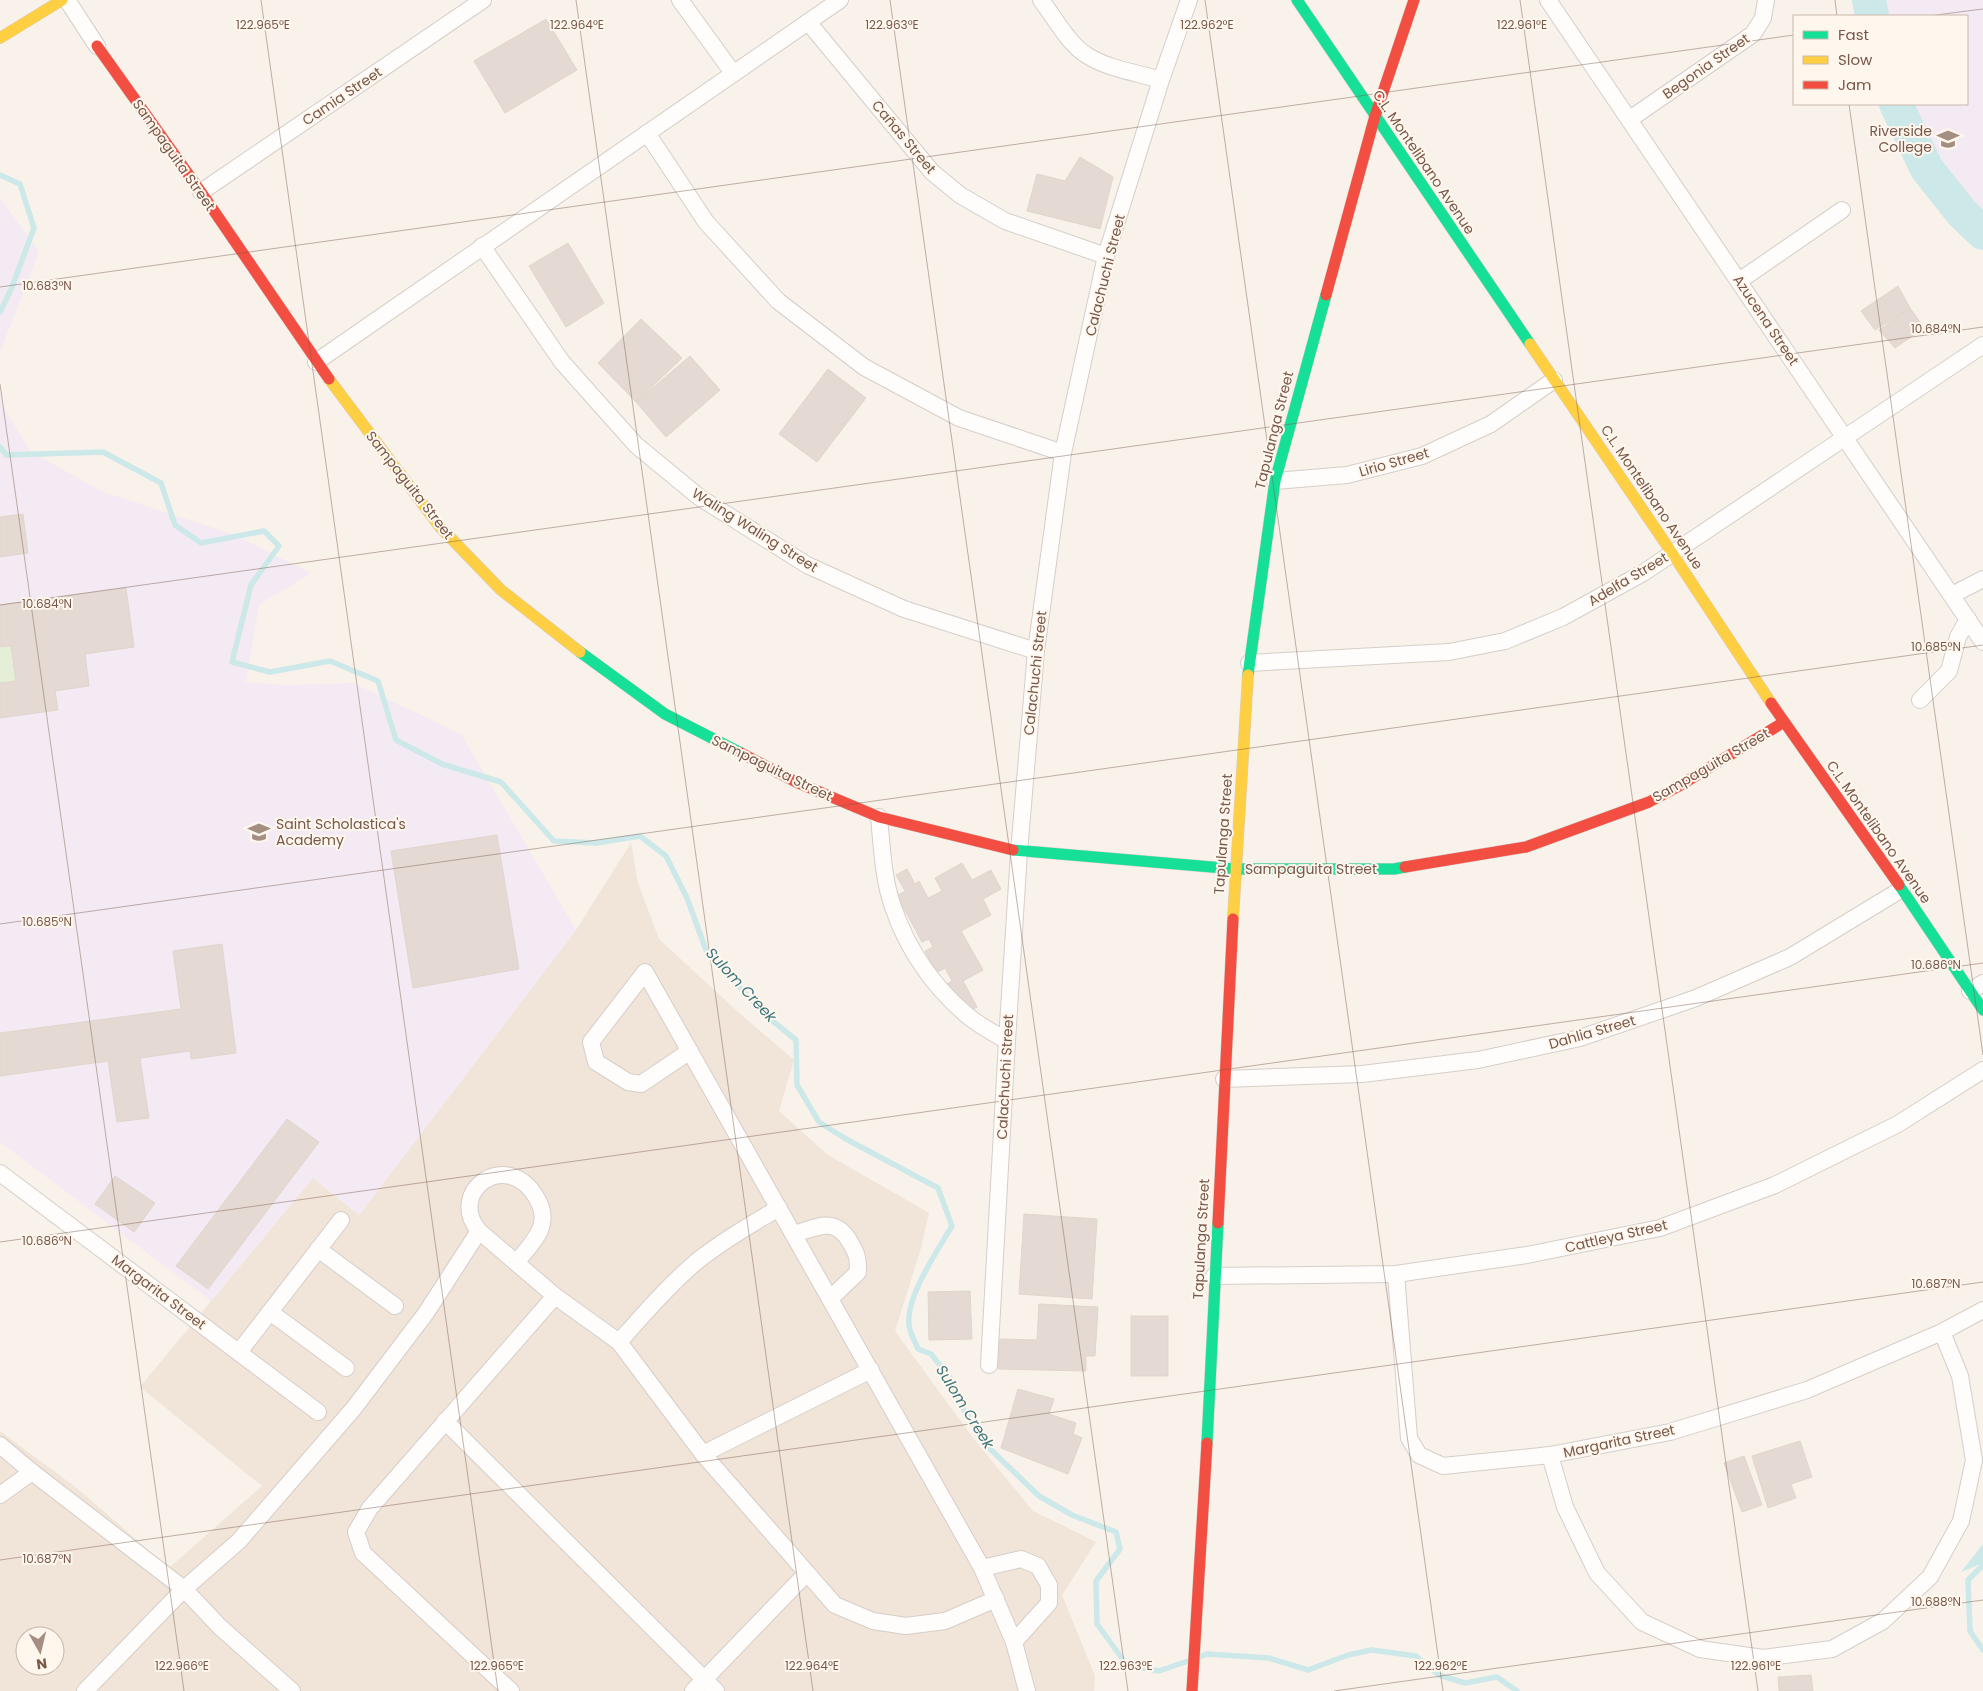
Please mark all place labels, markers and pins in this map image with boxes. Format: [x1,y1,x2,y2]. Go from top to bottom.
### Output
place label: Riverside College [1869,121,1932,157]
school or university icon: Riverside College [1935,126,1961,152]
place label: Saint Scholastica's Academy [276,814,406,850]
school or university icon: Saint Scholastica's Academy [246,819,272,845]

